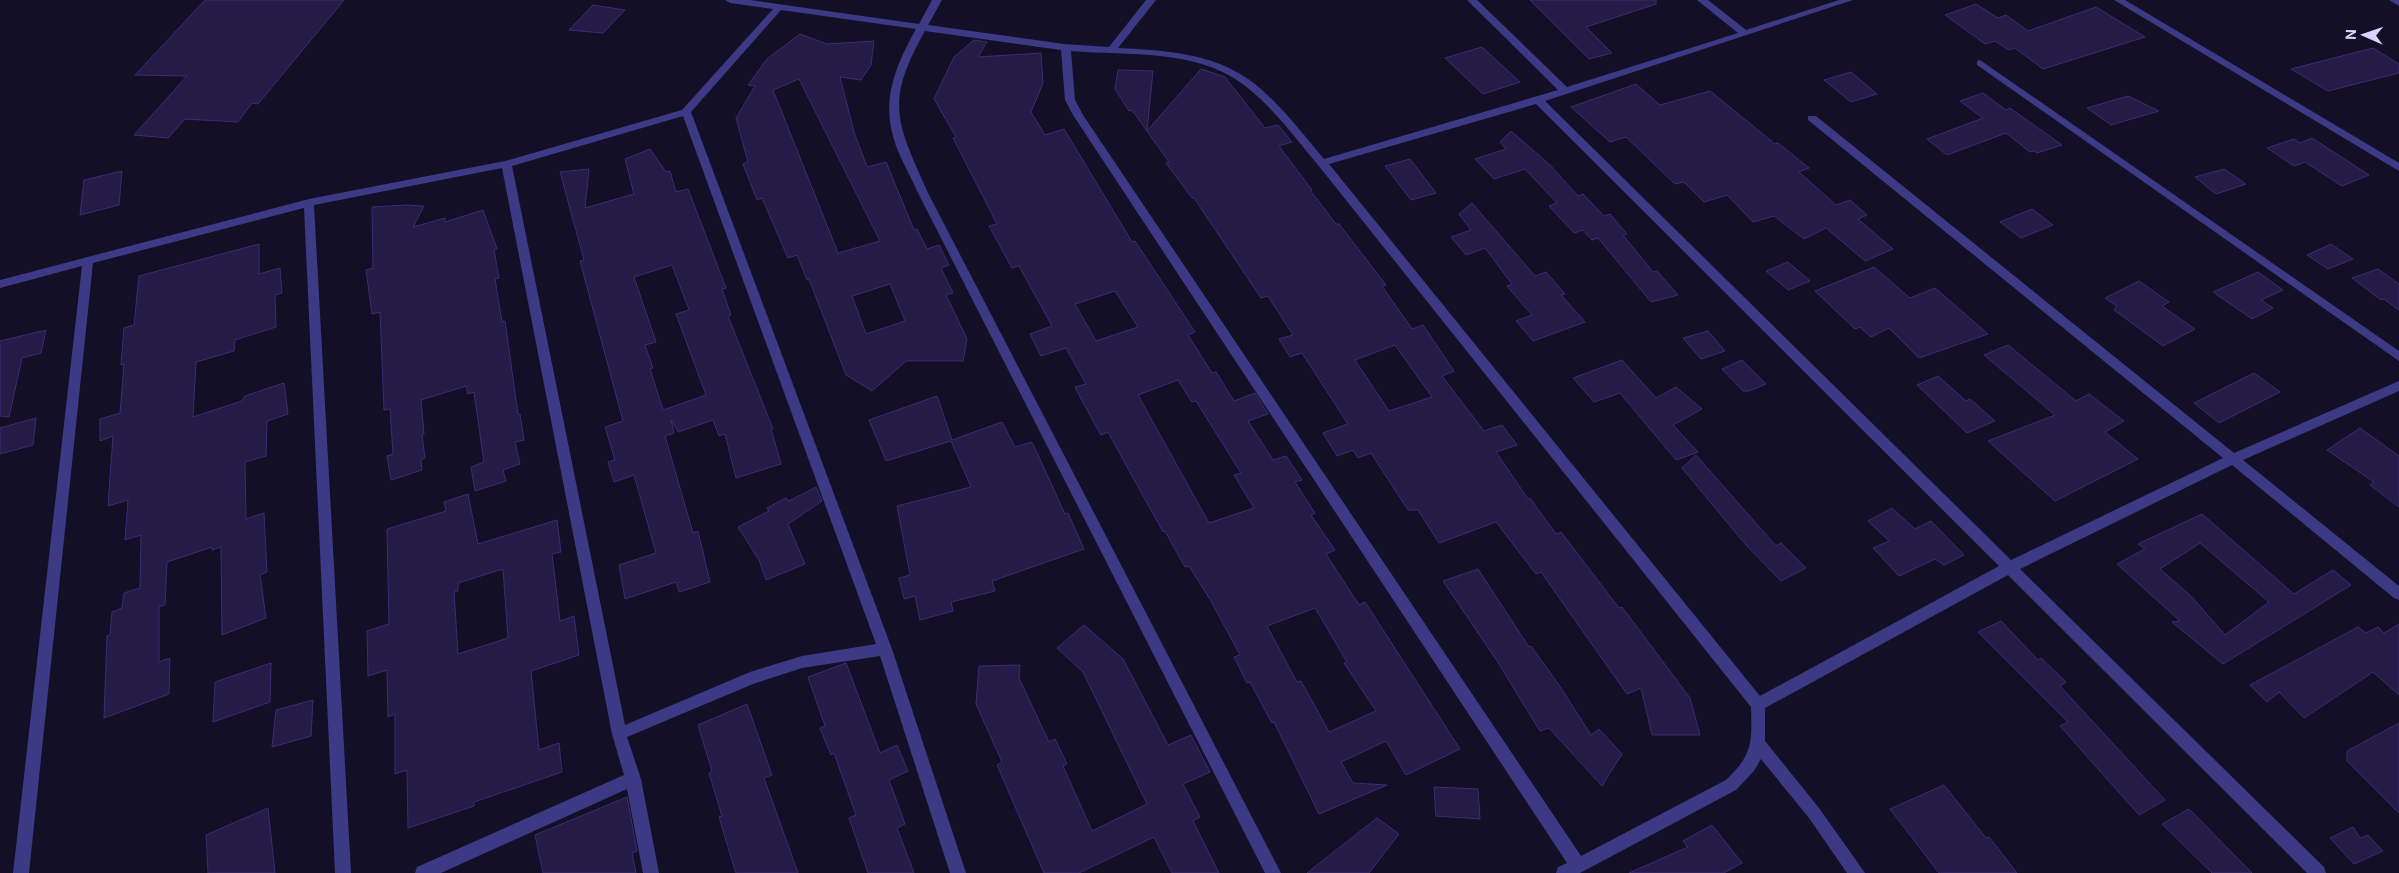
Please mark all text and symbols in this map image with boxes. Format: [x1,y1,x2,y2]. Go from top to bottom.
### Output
north arrow [2339,10,2389,60]
text: N [2342,29,2359,40]

